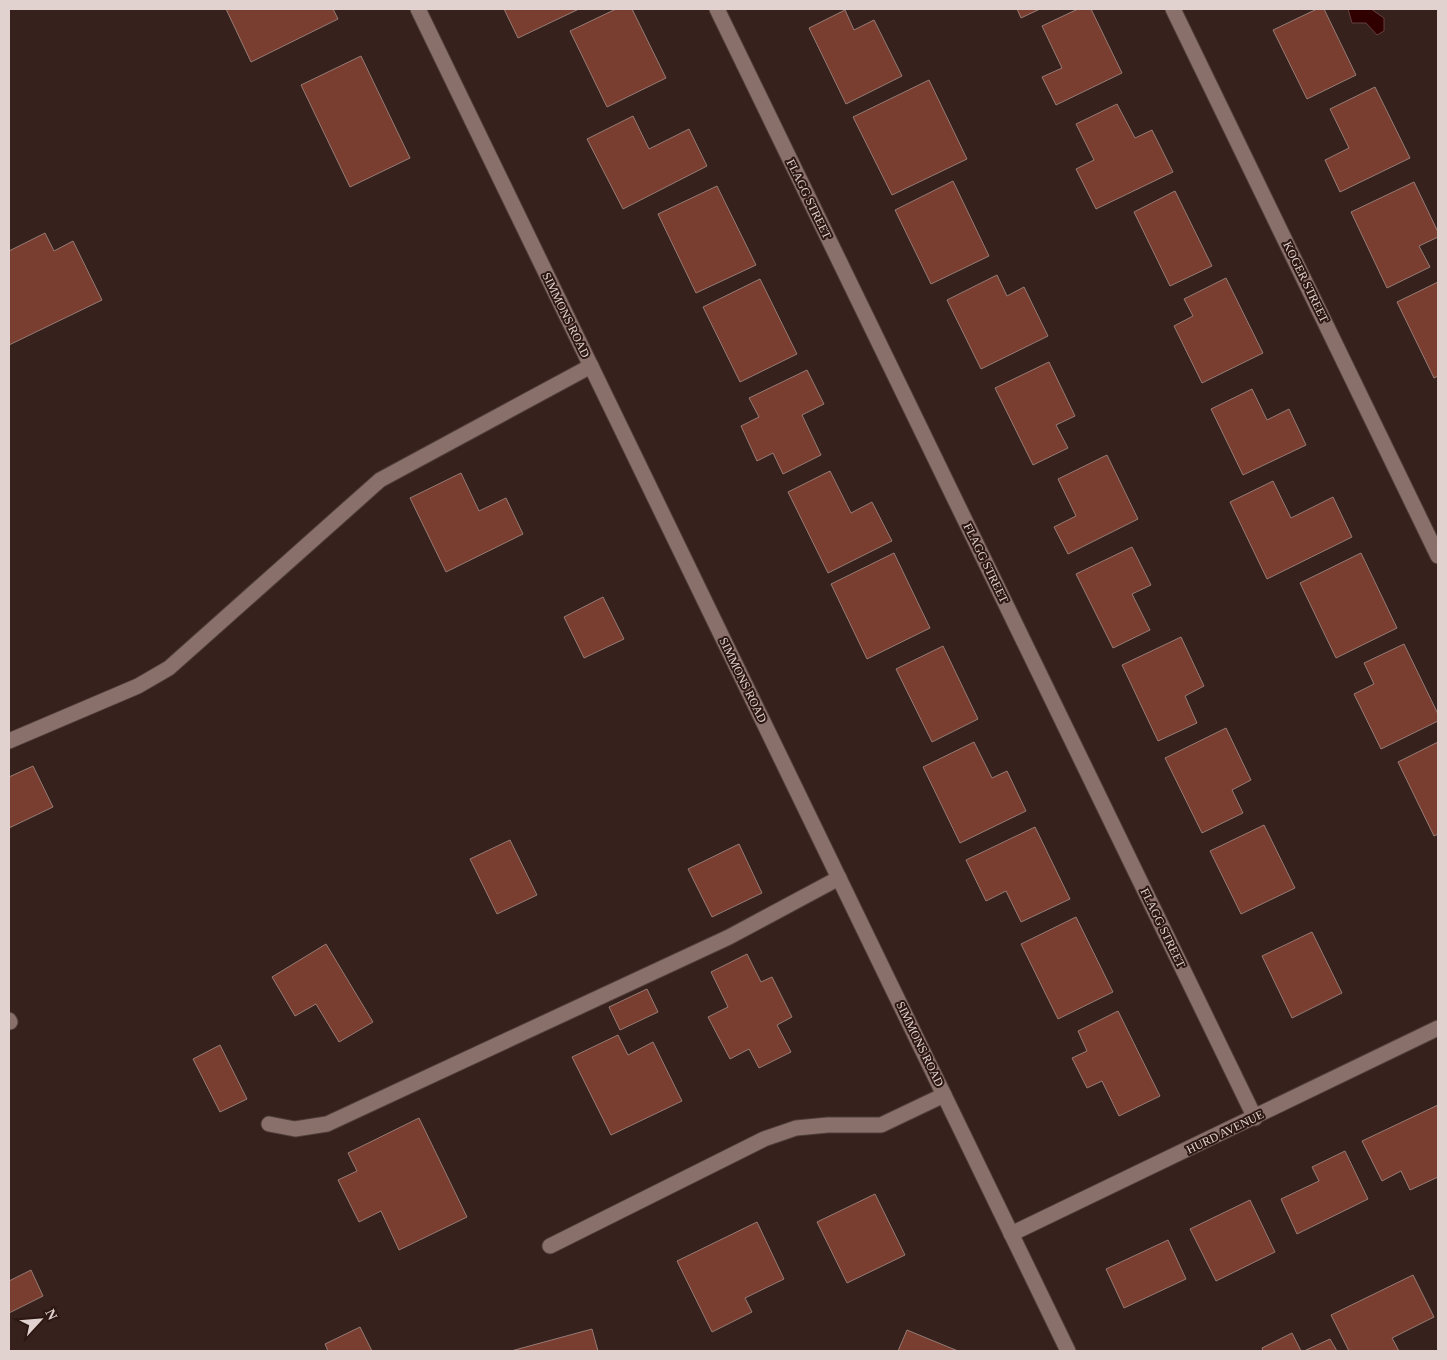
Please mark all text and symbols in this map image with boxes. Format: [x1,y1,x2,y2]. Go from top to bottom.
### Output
street label: FLAGG STREET [784,157,835,242]
street label: KOGER STREET [1280,239,1332,325]
street label: SIMMONS ROAD [539,270,593,360]
street label: FLAGG STREET [961,521,1012,606]
street label: SIMMONS ROAD [716,635,770,725]
street label: FLAGG STREET [1138,886,1189,971]
street label: SIMMONS ROAD [893,999,947,1089]
street label: HURD AVENUE [1184,1107,1266,1157]
north arrow [15,1295,65,1345]
text: N [42,1307,60,1322]

